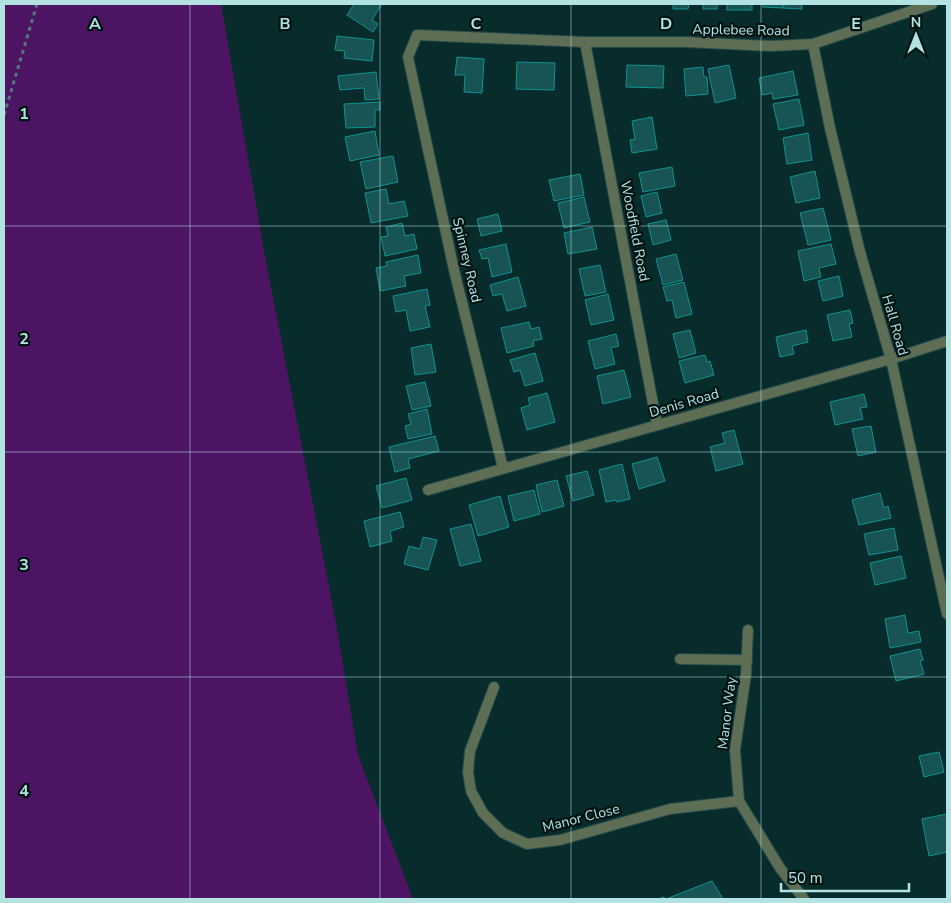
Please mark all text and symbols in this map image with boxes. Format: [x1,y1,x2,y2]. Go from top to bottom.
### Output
north arrow [891,10,941,60]
text: A [89,13,101,35]
text: B [279,13,291,35]
text: C [471,13,482,35]
text: D [660,13,672,35]
text: E [851,13,861,35]
text: N [911,13,921,32]
street label: Applebee Road [692,20,790,40]
text: 1 [19,103,29,125]
street label: Woodfield Road [616,179,654,283]
street label: Spinney Road [448,216,486,304]
street label: Hall Road [877,292,913,358]
text: 2 [19,328,29,350]
street label: Denis Road [647,384,721,422]
text: 3 [19,554,29,576]
street label: Manor Way [713,675,741,750]
text: 4 [19,780,29,802]
street label: Manor Close [540,799,622,837]
scale bar [781,860,908,892]
text: 50 m [788,868,823,888]

